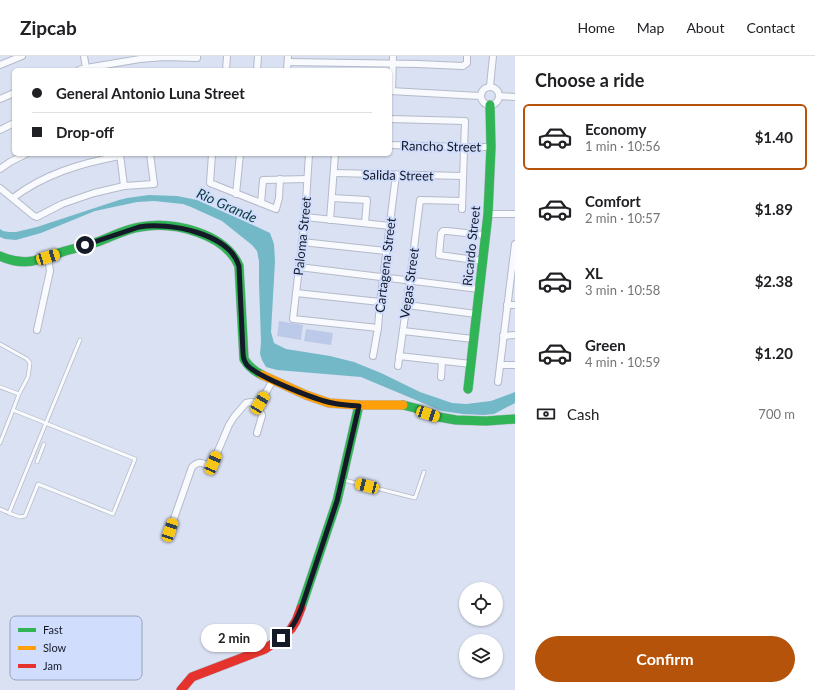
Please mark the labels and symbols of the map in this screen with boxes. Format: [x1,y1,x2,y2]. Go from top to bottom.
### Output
street label: Rancho Street [401,137,482,155]
street label: Salida Street [362,166,434,184]
water label: Rio Grande [194,184,260,226]
street label: Paloma Street [290,195,314,276]
street label: Ricardo Street [459,205,483,287]
street label: Cartagena Street [371,216,399,314]
route start [76,236,94,254]
street label: Vegas Street [396,246,422,319]
car [35,248,61,266]
car [249,390,271,416]
car [415,405,441,423]
car [203,450,223,476]
car [354,477,380,495]
car [160,517,180,543]
legend [10,616,142,680]
text: Fast [43,623,63,636]
callout: 2 min [201,624,267,652]
route end [272,629,290,647]
text: Slow [43,641,67,654]
text: Jam [43,659,62,672]

